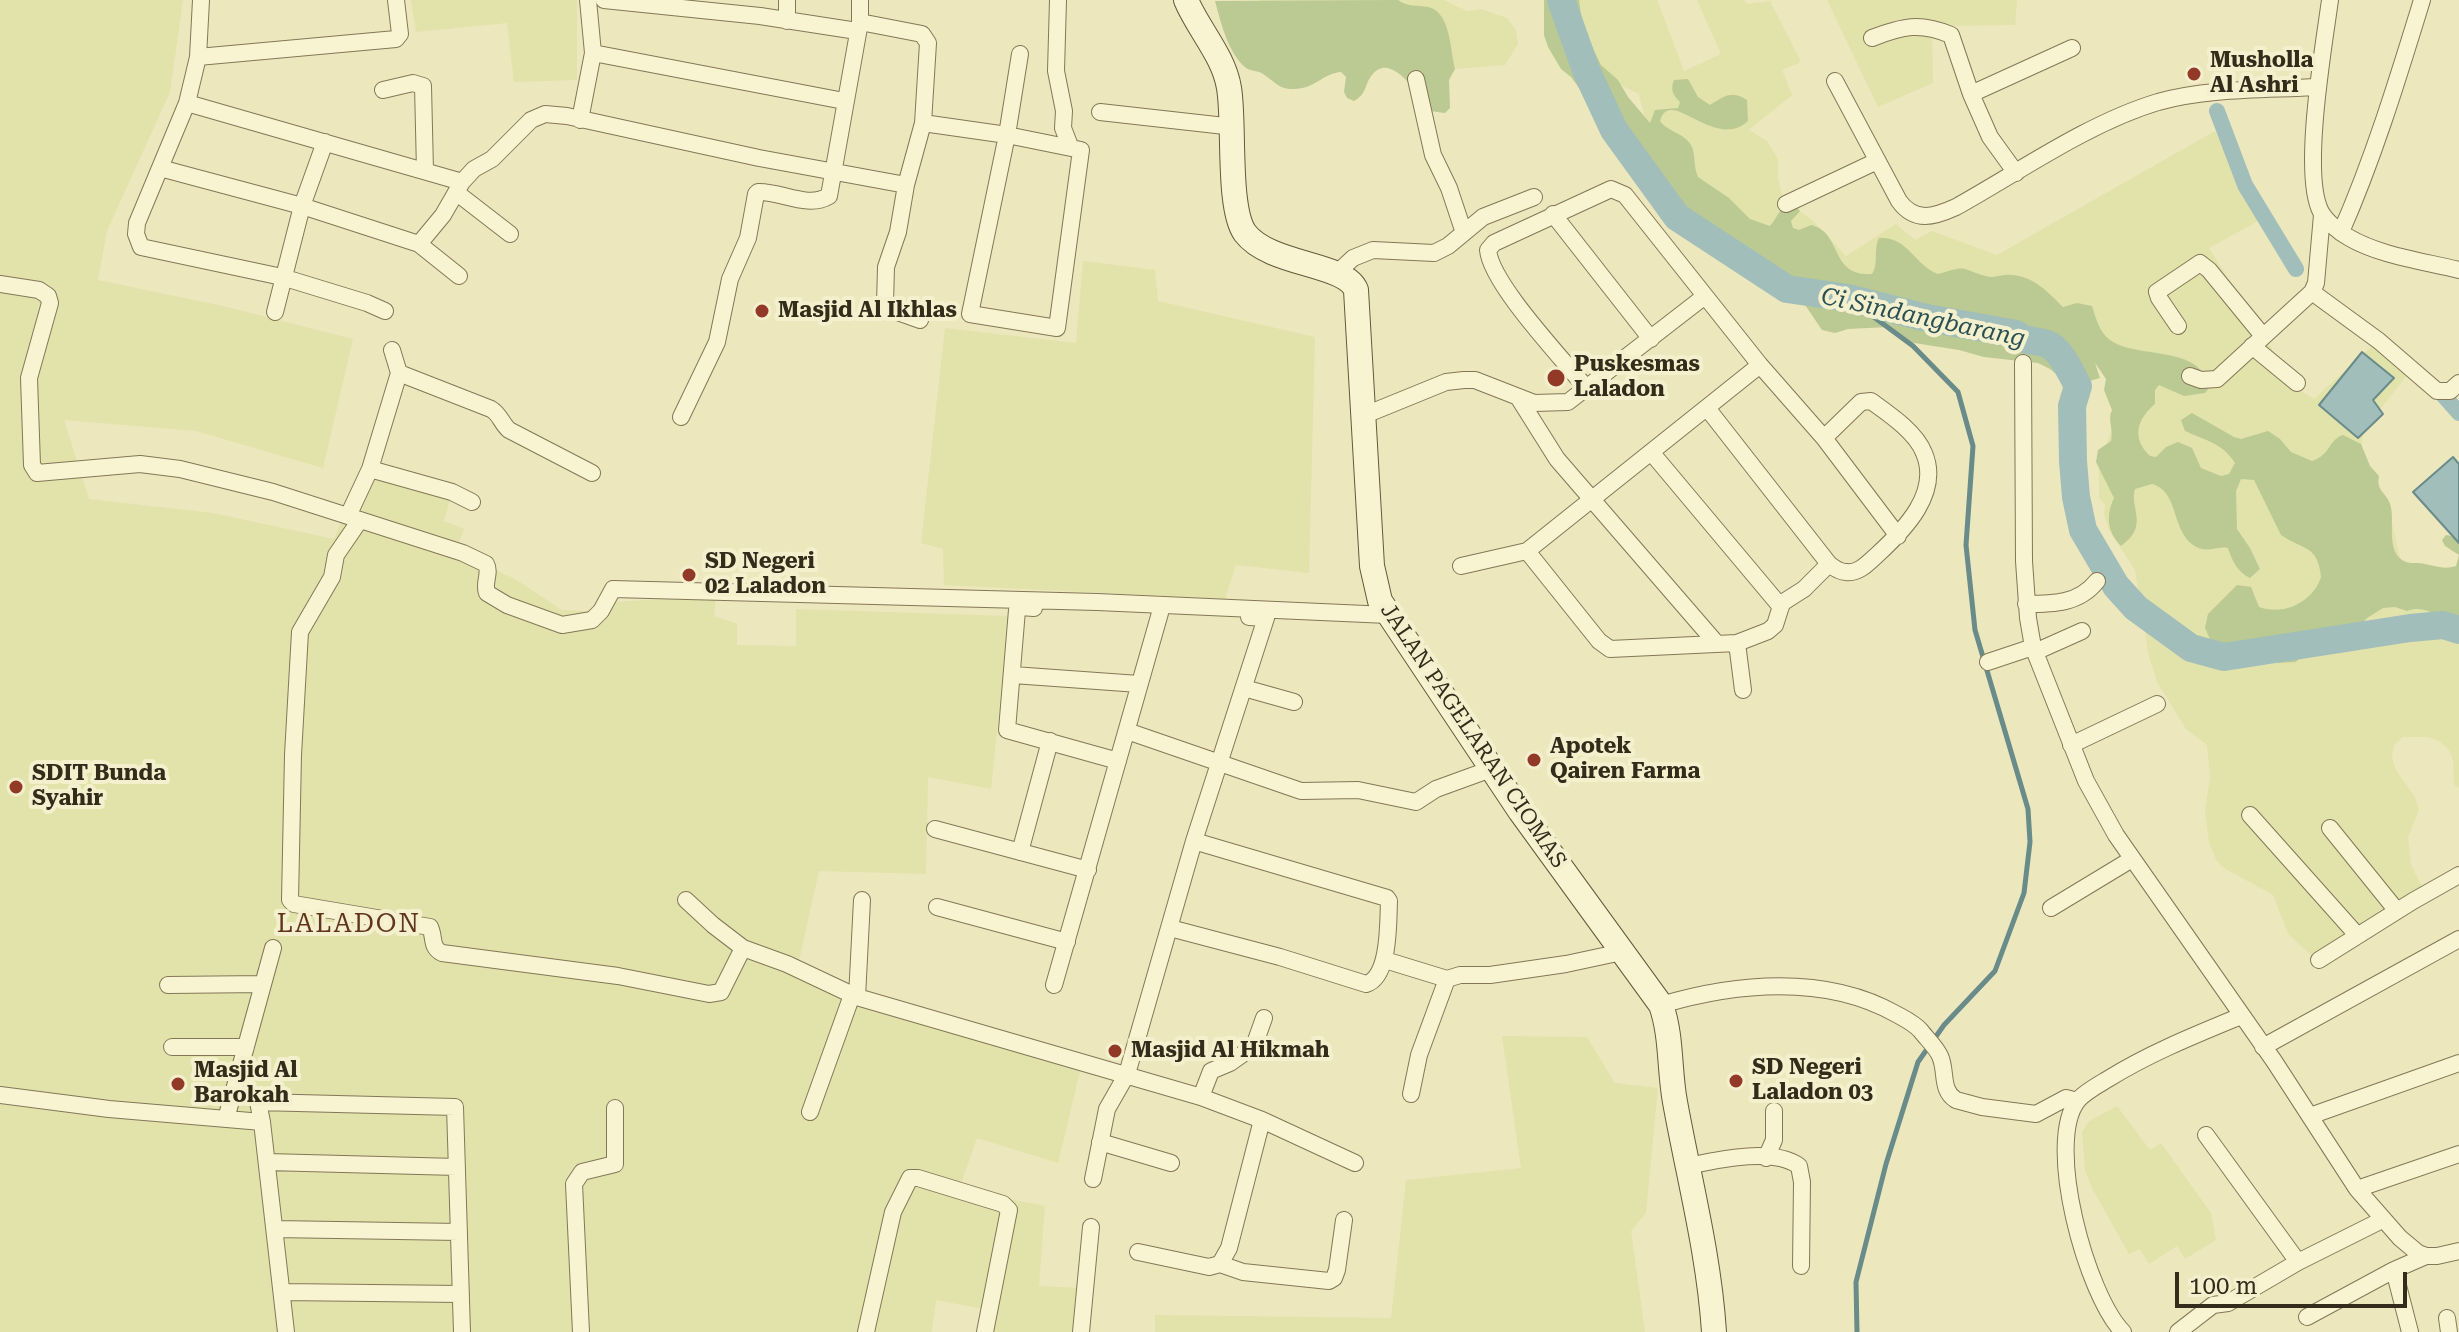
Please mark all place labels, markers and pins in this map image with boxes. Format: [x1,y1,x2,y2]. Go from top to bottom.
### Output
place label: Musholla Al Ashri [2210,48,2313,100]
marker: Musholla Al Ashri [2185,65,2203,83]
place label: Masjid Al Ikhlas [778,298,957,324]
marker: Masjid Al Ikhlas [753,302,771,320]
place label: Puskesmas Laladon [1574,352,1700,404]
marker: Puskesmas Laladon [1545,367,1567,389]
place label: SD Negeri 02 Laladon [705,549,826,600]
marker: SD Negeri 02 Laladon [680,566,698,584]
place label: Apotek Qairen Farma [1550,734,1700,786]
marker: Apotek Qairen Farma [1525,751,1543,769]
place label: SDIT Bunda Syahir [32,761,166,812]
marker: SDIT Bunda Syahir [7,778,25,796]
place label: Masjid Al Hikmah [1131,1038,1330,1064]
marker: Masjid Al Hikmah [1106,1042,1124,1060]
place label: SD Negeri Laladon 03 [1752,1055,1873,1106]
place label: Masjid Al Barokah [194,1058,297,1110]
marker: SD Negeri Laladon 03 [1727,1072,1745,1090]
marker: Masjid Al Barokah [169,1075,187,1093]

